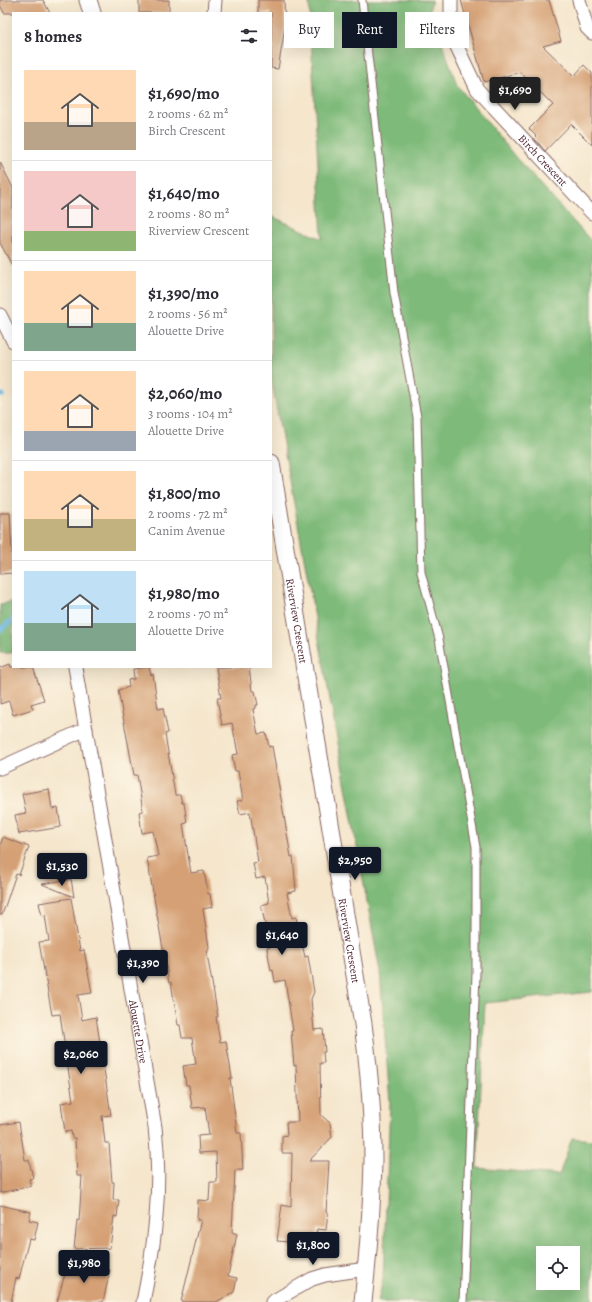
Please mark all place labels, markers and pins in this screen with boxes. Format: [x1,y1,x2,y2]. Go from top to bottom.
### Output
pin: $1,690 [482,77,548,111]
pin: $2,950 [322,847,388,881]
pin: $1,530 [29,853,95,887]
pin: $1,640 [249,922,315,956]
pin: $1,390 [110,950,176,984]
pin: $2,060 [48,1041,114,1075]
pin: $1,800 [280,1232,346,1266]
pin: $1,980 [51,1250,117,1284]

